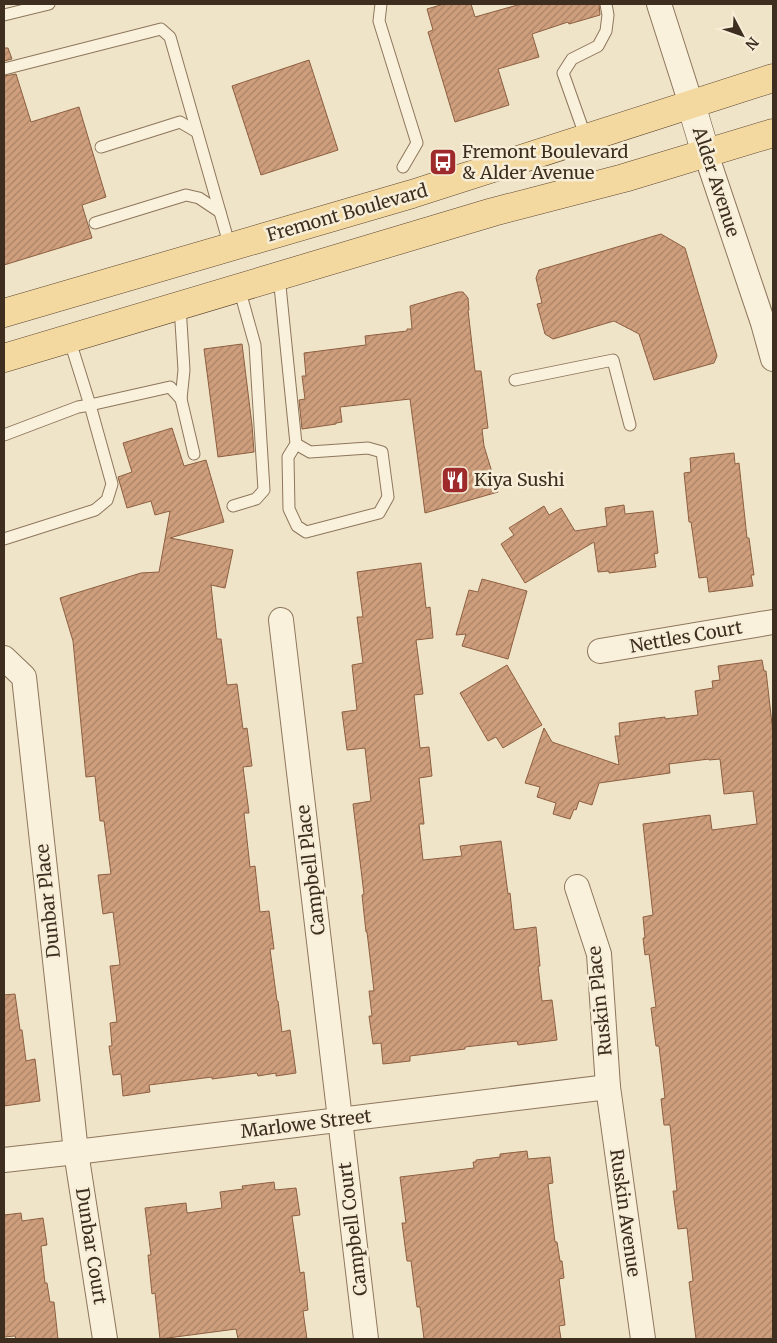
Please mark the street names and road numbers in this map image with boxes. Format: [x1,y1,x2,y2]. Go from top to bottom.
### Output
street label: Alder Avenue [688,123,745,240]
street label: Fremont Boulevard [264,179,430,246]
street label: Nettles Court [628,615,744,658]
street label: Campbell Place [291,804,330,937]
street label: Dunbar Place [30,843,65,959]
street label: Ruskin Place [582,945,617,1057]
street label: Marlowe Street [239,1104,373,1143]
street label: Ruskin Avenue [605,1148,646,1278]
street label: Campbell Court [333,1161,372,1297]
street label: Dunbar Court [71,1186,112,1306]

